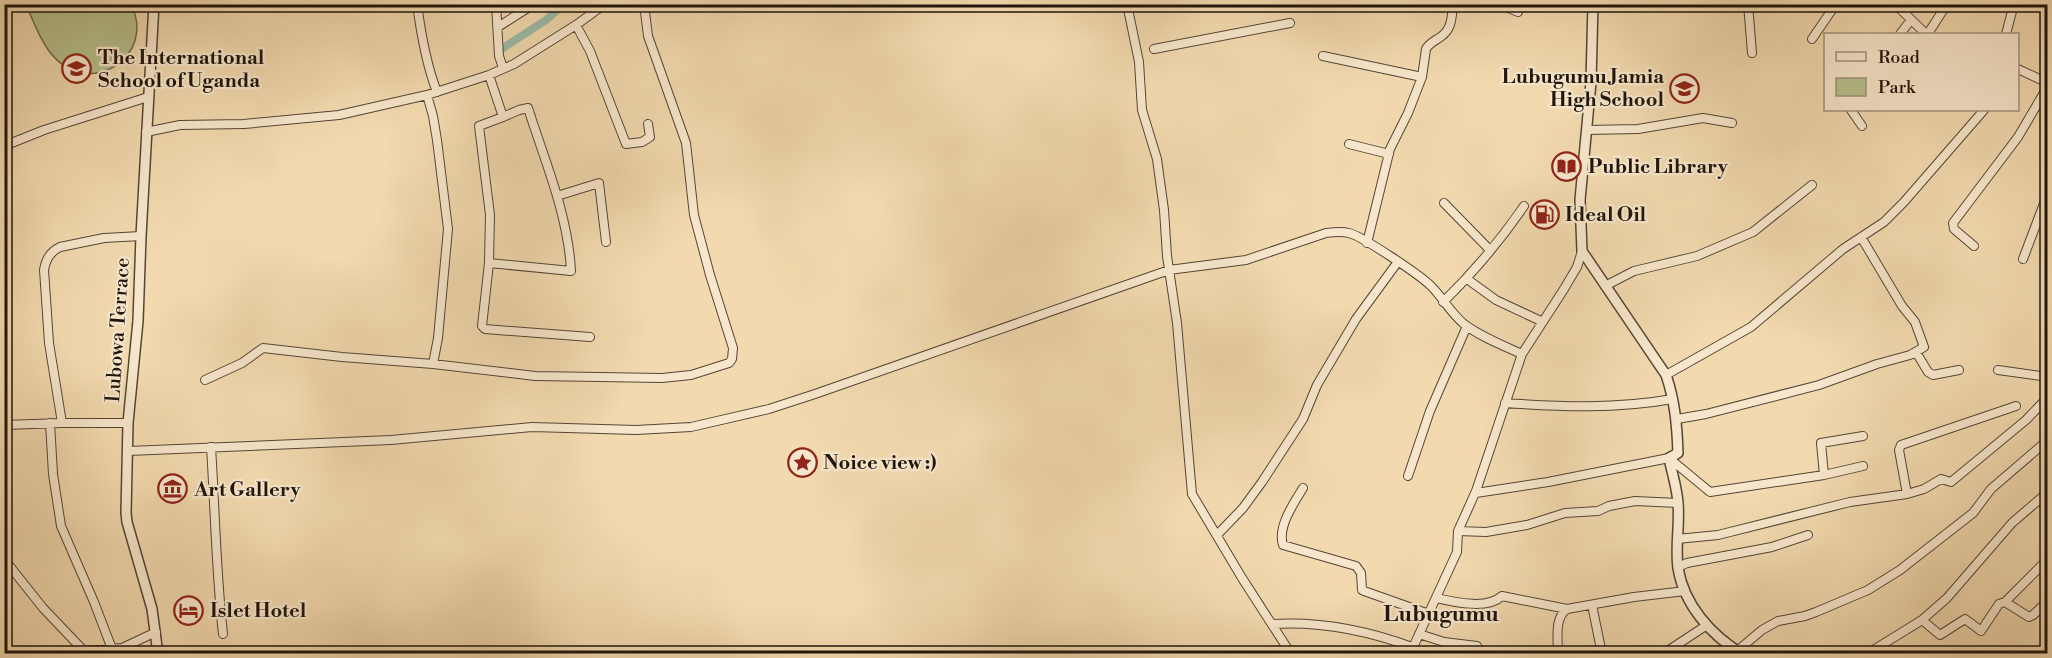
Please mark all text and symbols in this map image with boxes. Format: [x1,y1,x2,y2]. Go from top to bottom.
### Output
legend [1824,33,2019,111]
place label: The International School of Uganda [98,46,265,94]
text: Road [1878,46,1921,69]
school or university icon: The International School of Uganda [61,52,93,84]
place label: Lubugumu Jamia High School [1502,65,1664,113]
school or university icon: Lubugumu Jamia High School [1669,72,1701,104]
text: Park [1878,76,1917,99]
library icon: Public Library [1551,150,1583,182]
place label: Public Library [1588,155,1729,180]
fuel station icon: Ideal Oil [1528,198,1560,230]
place label: Ideal Oil [1565,203,1647,228]
street label: Lubowa Terrace [101,257,136,403]
place icon: Noice view :) [786,446,818,478]
place label: Noice view :) [823,451,937,476]
museum icon: Art Gallery [157,473,189,505]
place label: Art Gallery [193,478,301,503]
hotel icon: Islet Hotel [173,594,205,626]
place label: Islet Hotel [210,599,307,624]
district label: Lubugumu [1383,601,1499,628]

